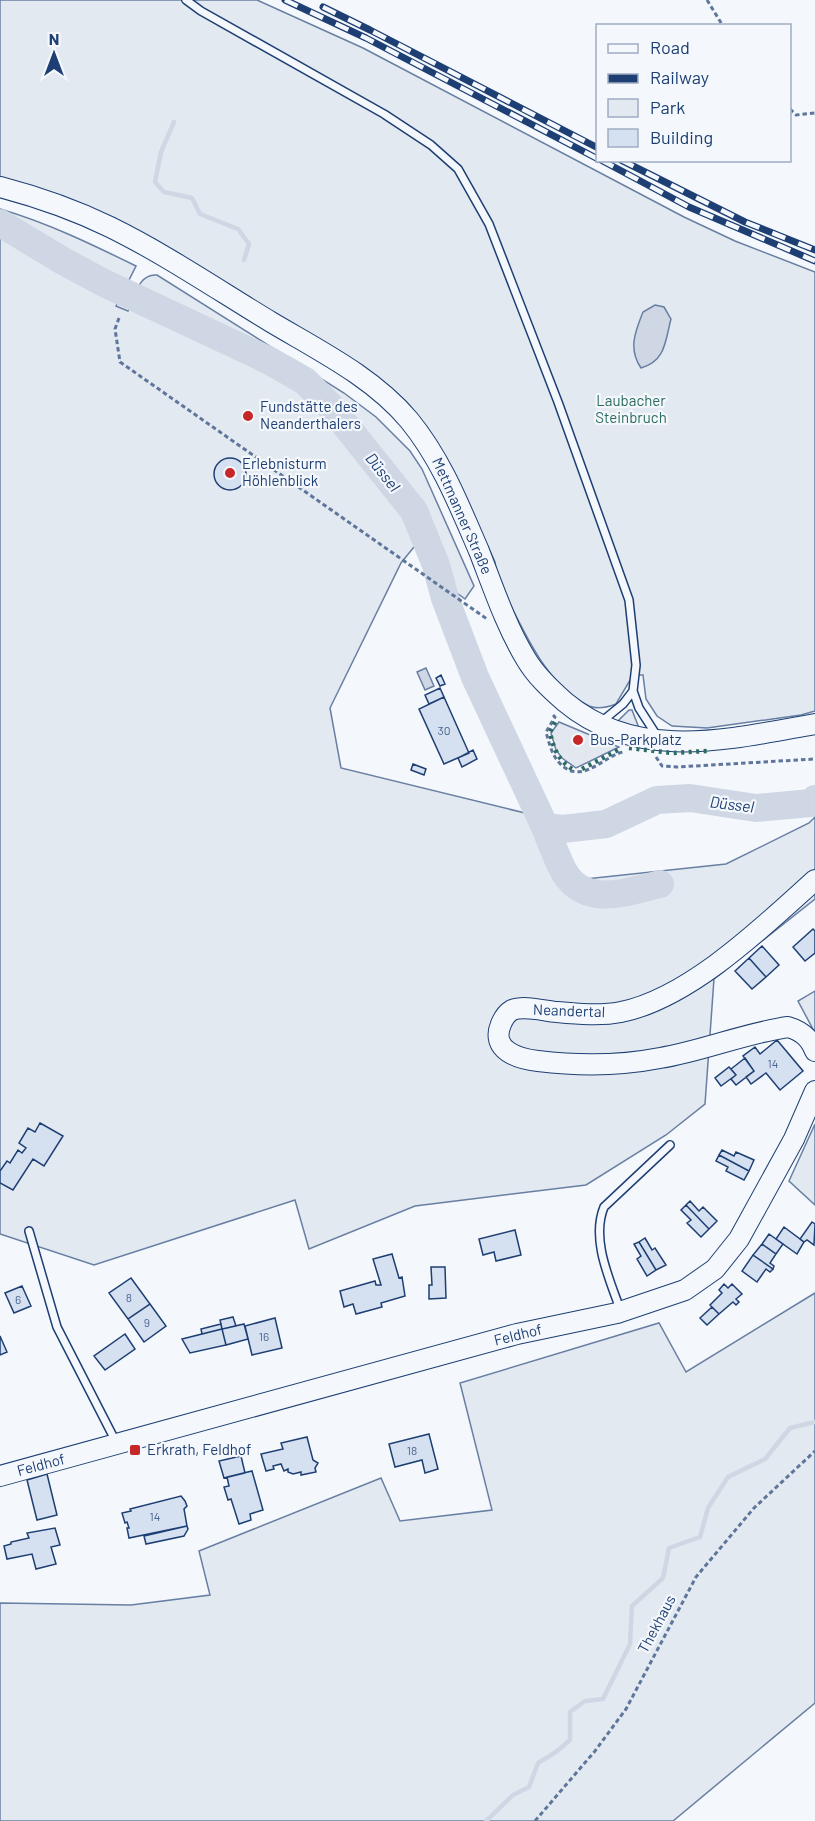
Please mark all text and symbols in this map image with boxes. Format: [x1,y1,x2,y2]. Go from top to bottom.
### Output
north arrow [24,24,84,84]
legend [596,24,791,162]
text: N [49,29,59,48]
text: Road [650,36,690,58]
text: Railway [650,66,709,88]
text: Park [650,96,685,118]
text: Building [650,126,713,148]
park label: Laubacher Steinbruch [595,391,667,426]
place label: Fundstätte des Neanderthalers [260,397,361,432]
marker: Fundstätte des Neanderthalers [241,409,255,423]
water label: Düssel [362,449,405,495]
place label: Erlebnisturm Höhlenblick [242,454,327,489]
street label: Mettmanner Straße [429,454,497,577]
marker: Erlebnisturm Höhlenblick [223,466,237,480]
house number: 30 [438,723,450,737]
place label: Bus-Parkplatz [590,730,682,748]
marker: Bus-Parkplatz [571,733,585,747]
water label: Düssel [709,791,756,816]
street label: Neandertal [533,1000,605,1020]
house number: 14 [768,1056,778,1070]
house number: 8 [126,1290,132,1304]
house number: 6 [15,1292,21,1306]
house number: 9 [144,1315,150,1329]
street label: Feldhof [492,1319,544,1349]
house number: 16 [259,1329,269,1343]
place label: Erkrath, Feldhof [147,1440,251,1458]
marker: Erkrath, Feldhof [128,1443,142,1457]
house number: 18 [407,1443,417,1457]
street label: Feldhof [15,1449,67,1479]
house number: 14 [150,1509,160,1523]
street label: Thekhaus [633,1591,679,1656]

